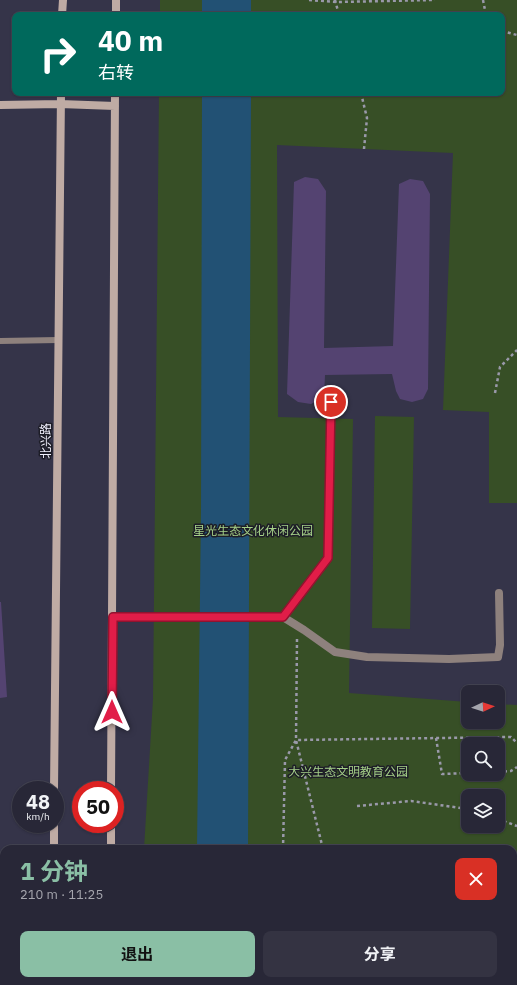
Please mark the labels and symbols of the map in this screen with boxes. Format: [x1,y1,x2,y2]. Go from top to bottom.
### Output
pin [314,385,348,419]
street label: 北兴路 [38,423,53,459]
park label: 星光生态文化休闲公园 [193,523,313,538]
north arrow [461,685,505,729]
position arrow [91,691,133,733]
park label: 大兴生态文明教育公园 [288,764,408,779]
speed limit sign: 50 [72,781,124,833]

